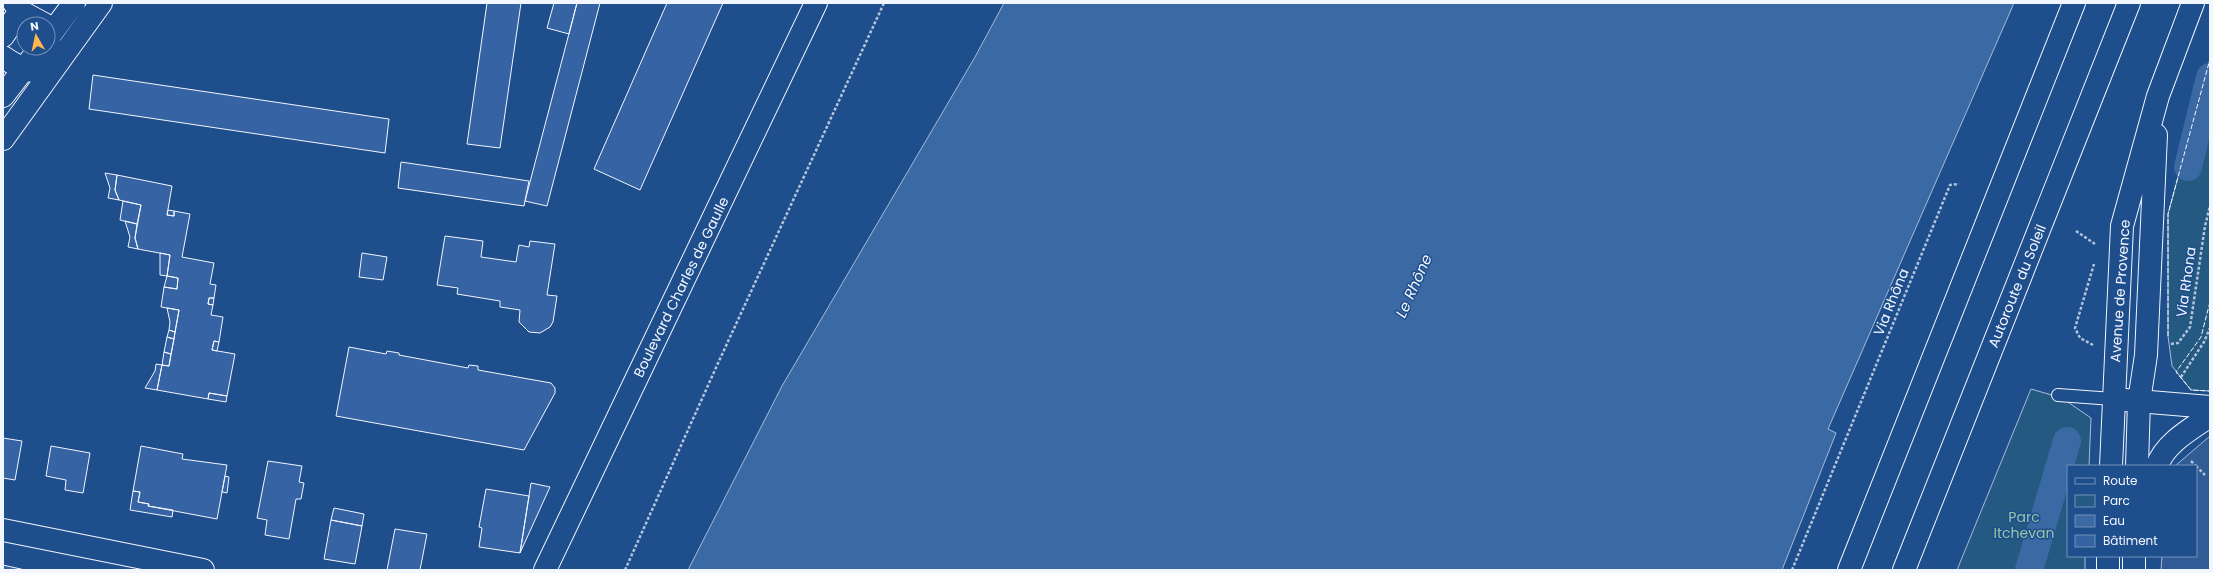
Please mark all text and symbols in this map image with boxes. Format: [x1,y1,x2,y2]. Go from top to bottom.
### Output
north arrow [16,16,56,56]
text: N [29,18,40,35]
street label: Boulevard Charles de Gaulle [628,193,734,381]
street label: Avenue de Provence [2105,219,2135,363]
street label: Autoroute du Soleil [1983,221,2051,351]
street label: Via Rhona [2171,245,2201,319]
water label: Le Rhône [1390,251,1437,321]
street label: Via Rhôna [1868,265,1914,339]
legend [2067,465,2197,557]
text: Route [2103,472,2137,489]
text: Parc [2103,492,2130,509]
park label: Parc Itchevan [1994,507,2054,543]
text: Eau [2103,512,2125,529]
text: Bâtiment [2103,532,2158,549]

